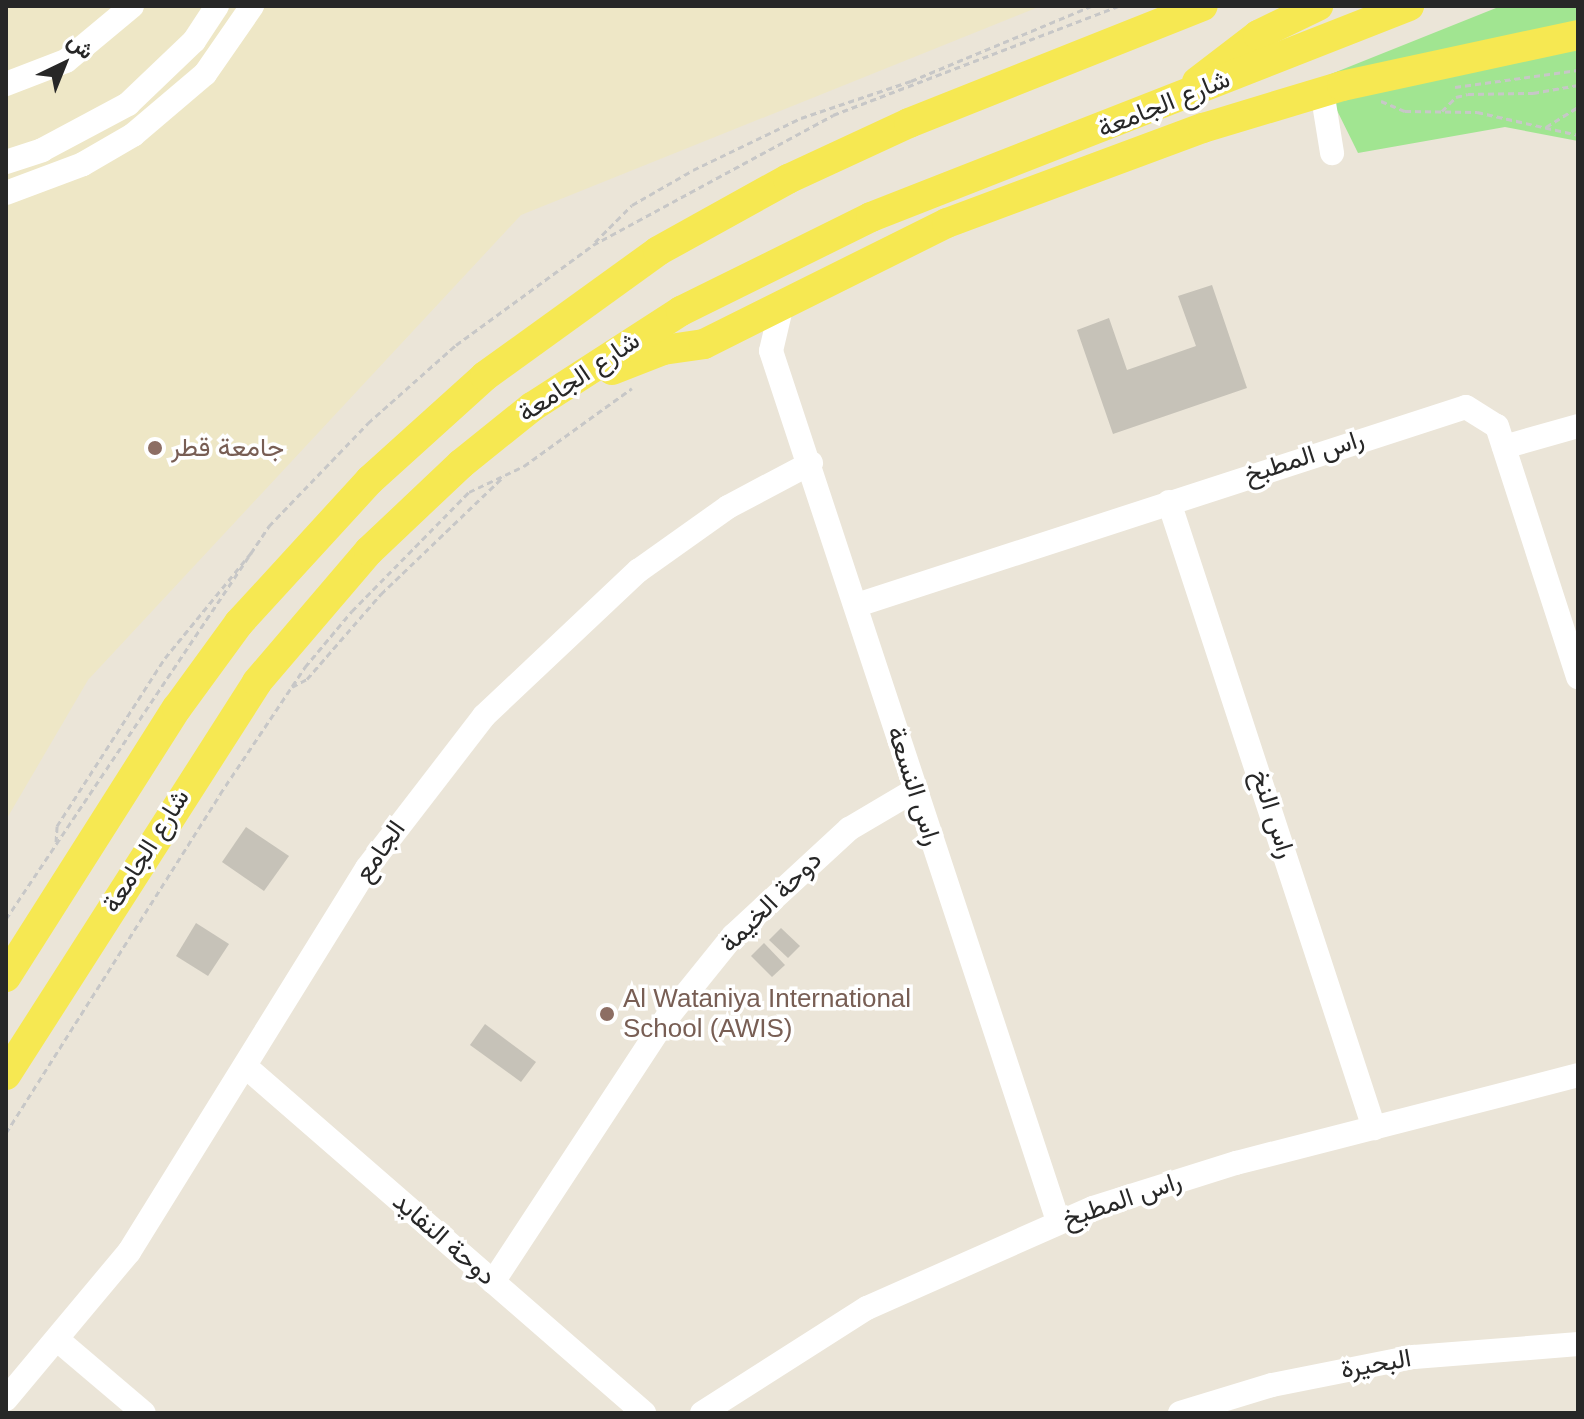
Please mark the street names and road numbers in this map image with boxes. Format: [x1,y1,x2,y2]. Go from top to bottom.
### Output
street label: شارع الجامعة [1093,63,1235,145]
street label: شارع الجامعة [512,325,646,429]
street label: راس المطبخ [1240,423,1368,491]
street label: راس النسعة [880,722,948,850]
street label: راس النخ [1244,766,1302,862]
street label: شارع الجامعة [96,783,196,919]
street label: الجامع [348,814,412,888]
street label: دوحة الخيمة [714,845,828,959]
street label: راس المطبخ [1058,1165,1186,1235]
street label: دوحة النفايد [386,1186,502,1292]
street label: البحيرة [1338,1342,1414,1386]

